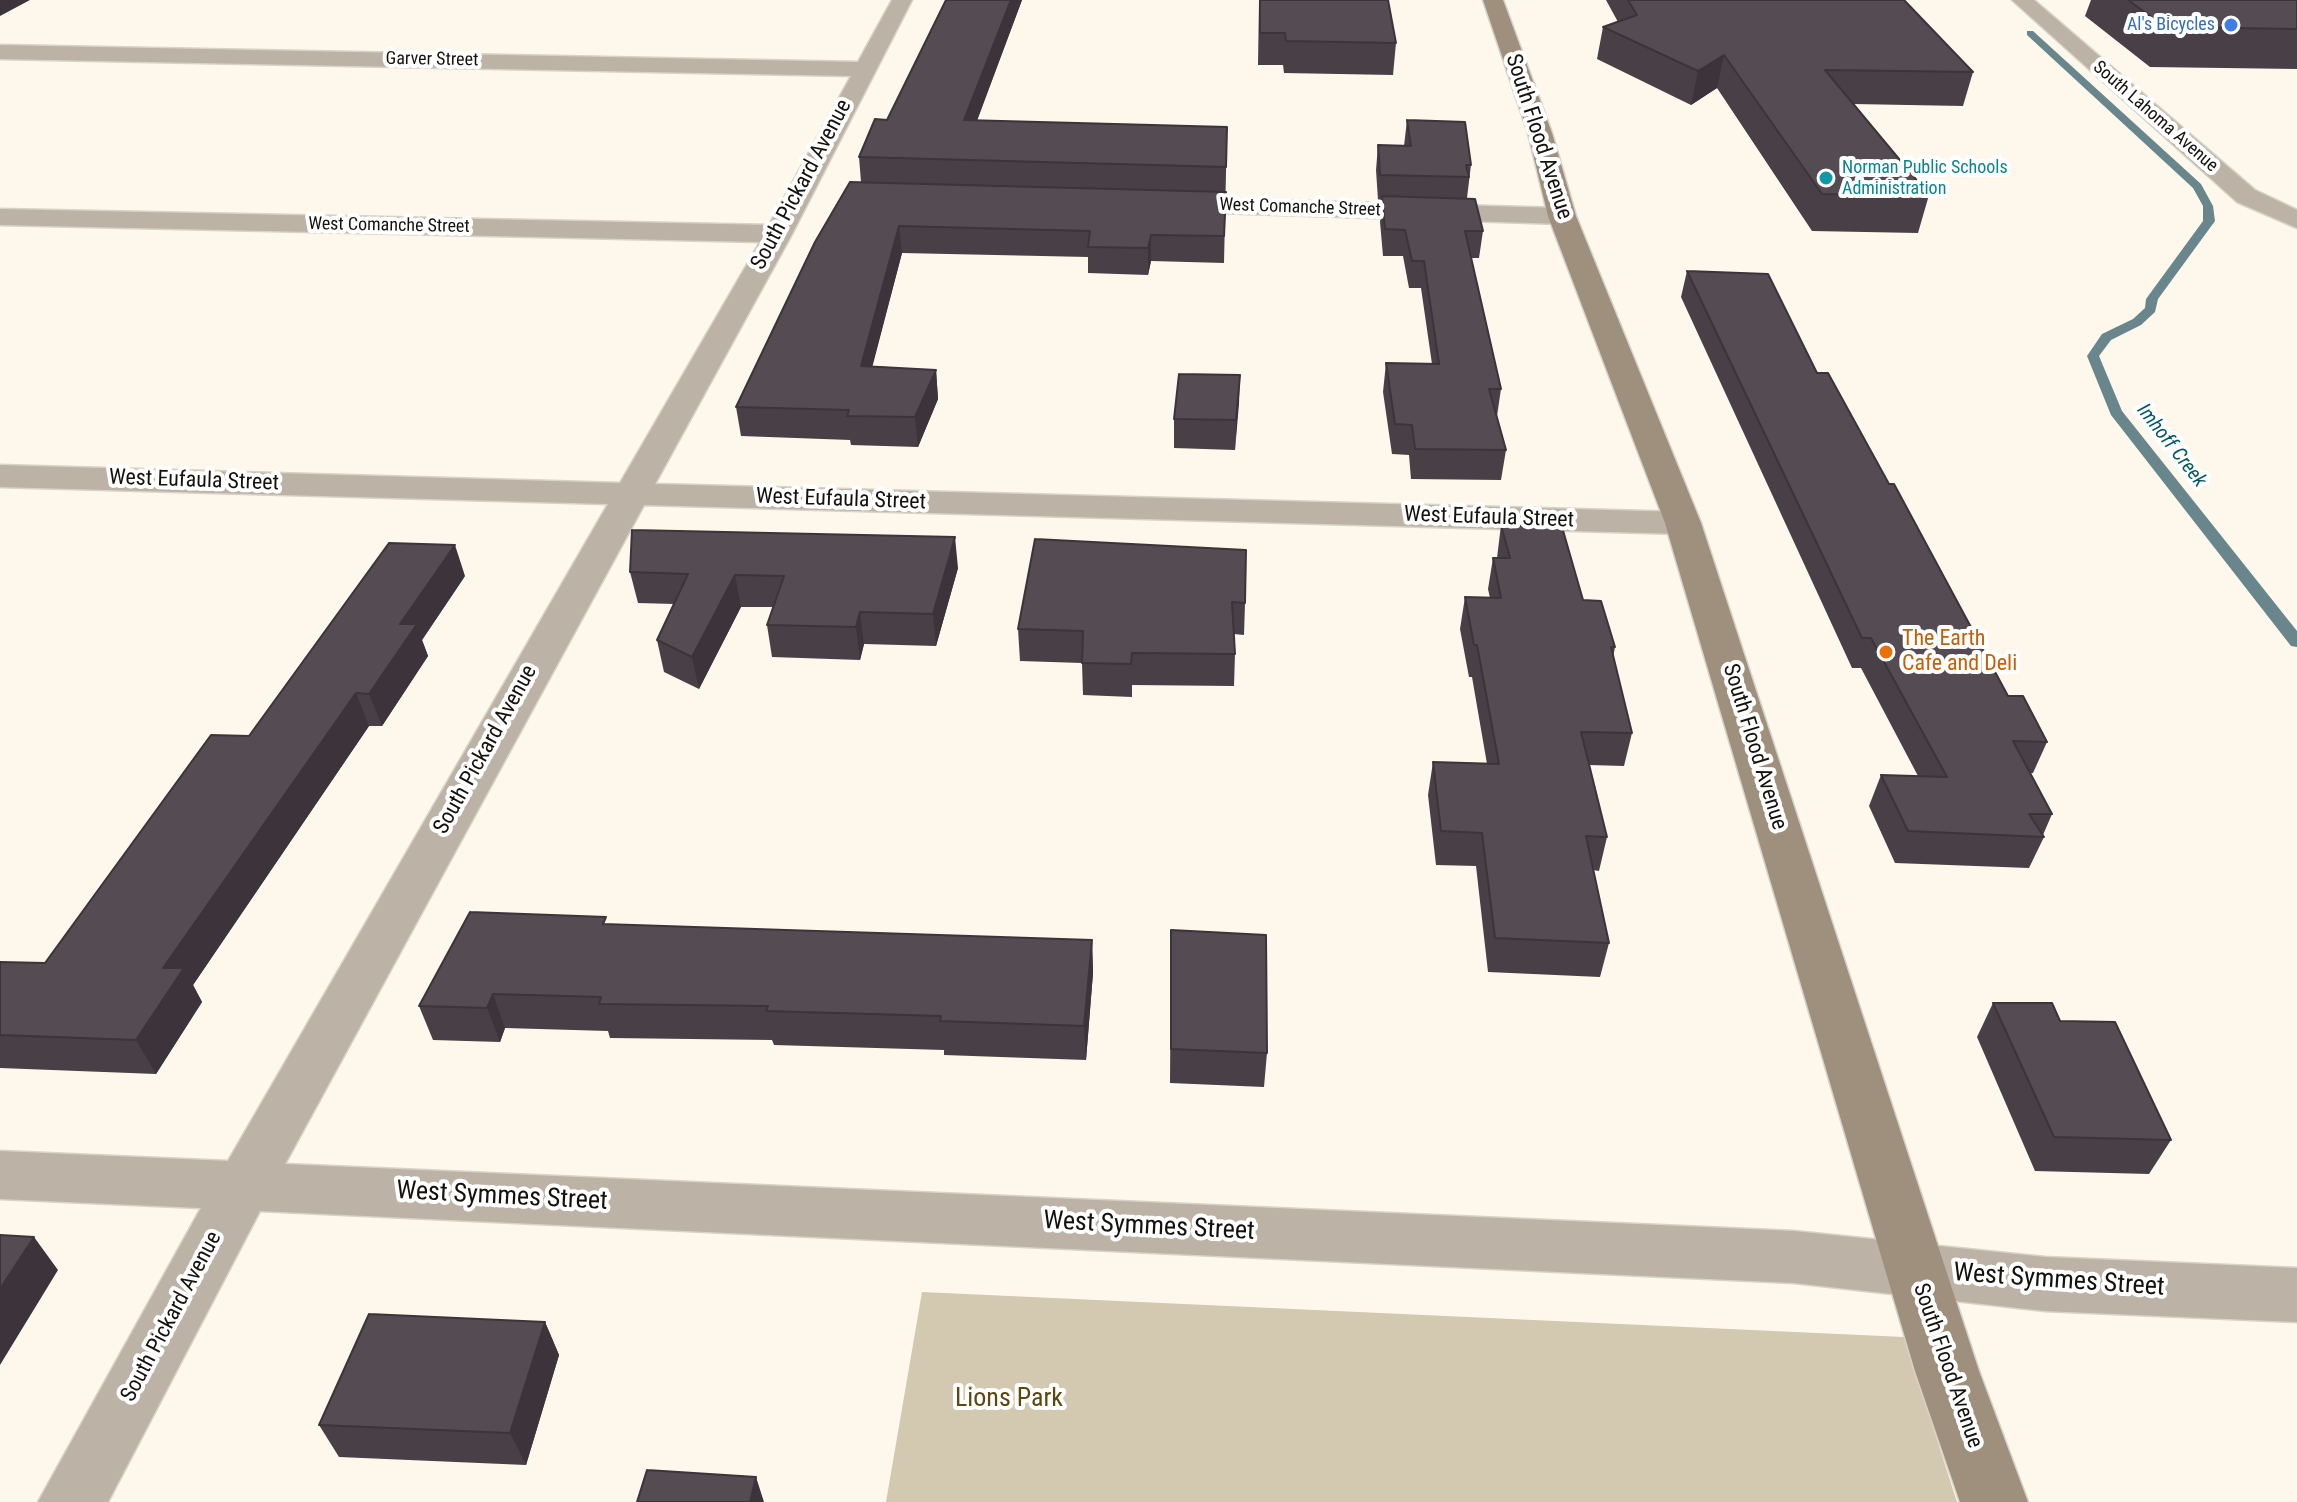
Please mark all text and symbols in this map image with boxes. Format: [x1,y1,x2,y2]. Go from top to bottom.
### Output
place label: Al's Bicycles [2127,14,2215,36]
marker: Al's Bicycles [2222,16,2240,34]
street label: Garver Street [385,48,479,72]
street label: South Flood Avenue [1499,51,1577,223]
street label: South Lahoma Avenue [2088,57,2222,177]
street label: South Pickard Avenue [746,95,858,275]
place label: Norman Public Schools Administration [1842,157,2008,200]
marker: Norman Public Schools Administration [1817,169,1835,187]
street label: West Comanche Street [1219,194,1381,222]
street label: West Comanche Street [308,214,470,238]
water label: Imhoff Creek [2131,400,2211,492]
street label: West Eufaula Street [109,465,279,497]
street label: West Eufaula Street [756,484,926,516]
street label: West Eufaula Street [1404,502,1574,534]
place label: The Earth Cafe and Deli [1902,626,2017,678]
marker: The Earth Cafe and Deli [1877,643,1895,661]
street label: South Pickard Avenue [429,661,543,839]
street label: South Flood Avenue [1716,661,1792,833]
street label: West Symmes Street [396,1176,608,1218]
street label: West Symmes Street [1043,1206,1255,1248]
street label: South Pickard Avenue [116,1227,228,1407]
street label: West Symmes Street [1952,1258,2166,1304]
street label: South Flood Avenue [1906,1280,1988,1452]
park label: Lions Park [955,1383,1063,1415]

